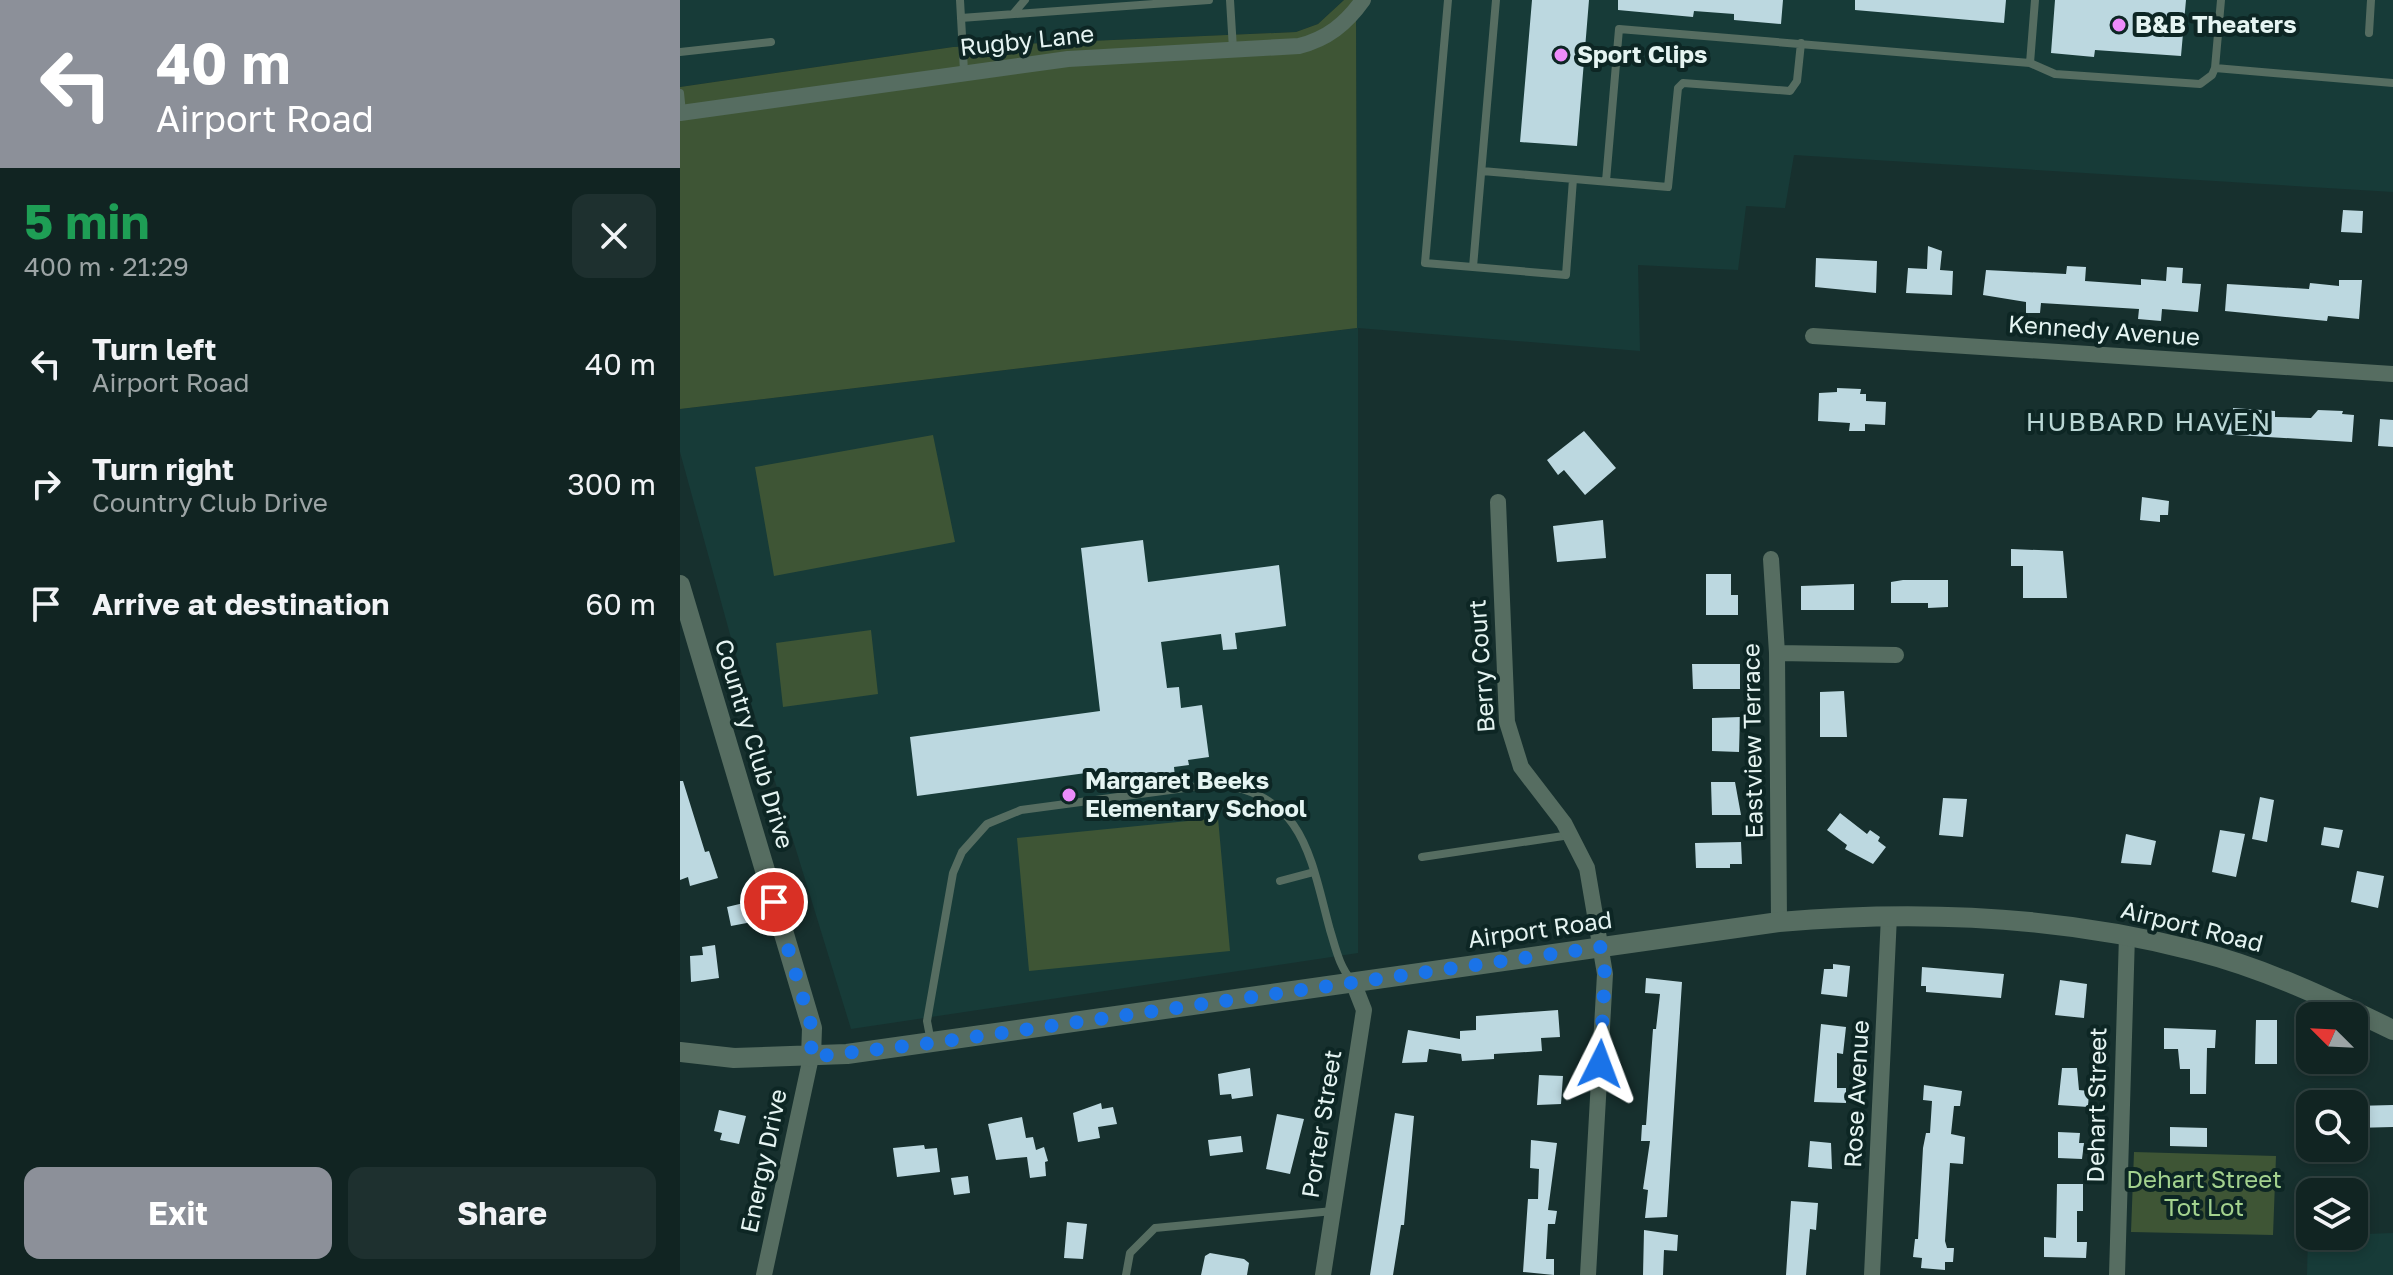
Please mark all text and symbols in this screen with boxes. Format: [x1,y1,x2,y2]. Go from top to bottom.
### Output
place label: B&B Theaters [2135,9,2297,38]
marker: B&B Theaters [2110,16,2128,34]
street label: Rugby Lane [958,18,1095,61]
text: 40 m [156,29,290,96]
icon: left [24,32,128,136]
place label: Sport Clips [1577,39,1708,68]
marker: Sport Clips [1552,46,1570,64]
text: Airport Road [156,97,374,140]
text: 5 min [24,192,149,250]
button: close [572,194,656,278]
text: 400 m · 21:29 [24,251,189,282]
street label: Kennedy Avenue [2007,308,2201,351]
text: Turn left [92,331,217,367]
icon: left [24,342,68,386]
text: 40 m [585,346,656,382]
text: Airport Road [92,367,249,398]
district label: HUBBARD HAVEN [2026,406,2272,437]
text: Turn right [92,451,234,487]
icon: right [24,462,68,506]
text: 300 m [567,466,656,502]
text: Country Club Drive [92,487,328,518]
icon: arrive [24,582,68,626]
text: Arrive at destination [92,586,389,622]
text: 60 m [585,586,656,622]
street label: Berry Court [1461,598,1500,734]
street label: Country Club Drive [710,635,801,852]
street label: Eastview Terrace [1735,643,1768,839]
place label: Margaret Beeks Elementary School [1085,765,1307,822]
marker: Margaret Beeks Elementary School [1060,786,1078,804]
pin [740,868,808,936]
icon: arrive [752,880,796,924]
street label: Airport Road [2118,894,2266,957]
street label: Airport Road [1466,904,1614,953]
north arrow [2296,1002,2368,1074]
map controls [2296,1002,2368,1250]
street label: Rose Avenue [1837,1019,1874,1169]
position arrow [1558,1022,1642,1106]
street label: Dehart Street [2080,1027,2111,1183]
street label: Porter Street [1294,1048,1347,1200]
street label: Energy Drive [733,1086,792,1235]
button: search [2296,1090,2368,1162]
park label: Dehart Street Tot Lot [2126,1164,2282,1221]
button: Exit [24,1167,332,1259]
button: Share [348,1167,656,1259]
button: layers [2296,1178,2368,1250]

